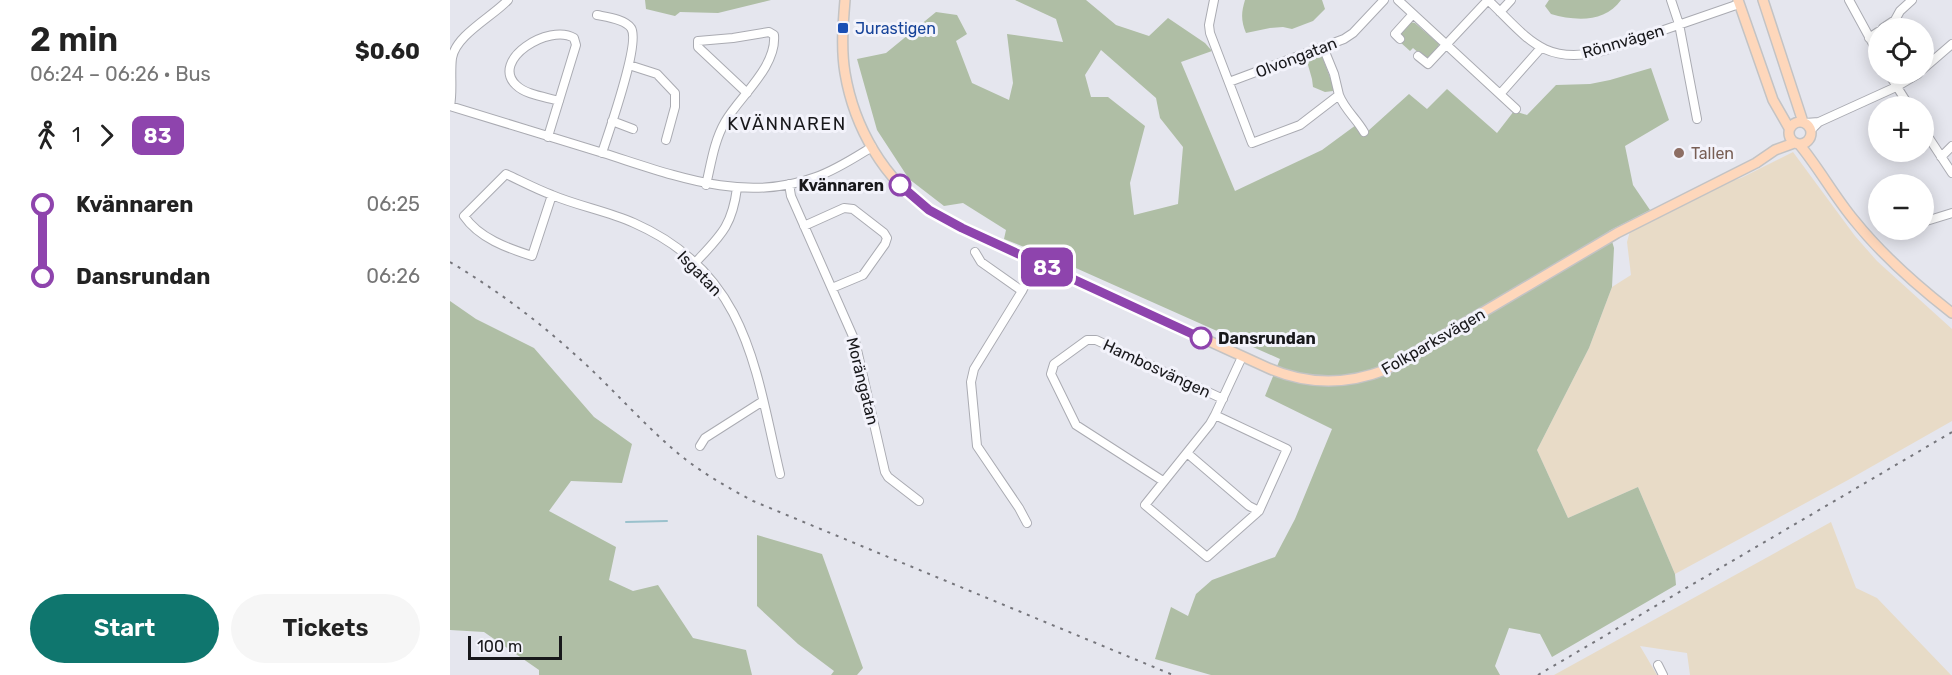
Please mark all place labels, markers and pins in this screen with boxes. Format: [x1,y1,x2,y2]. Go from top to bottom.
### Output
place label: Jurastigen [855,19,936,38]
marker: Jurastigen [836,21,850,35]
place label: Tallen [1691,144,1734,163]
marker: Tallen [1672,146,1686,160]
marker: Kvännaren [889,174,911,196]
place label: Kvännaren [799,176,884,195]
marker: Dansrundan [1190,327,1212,349]
place label: Dansrundan [1218,329,1316,348]

